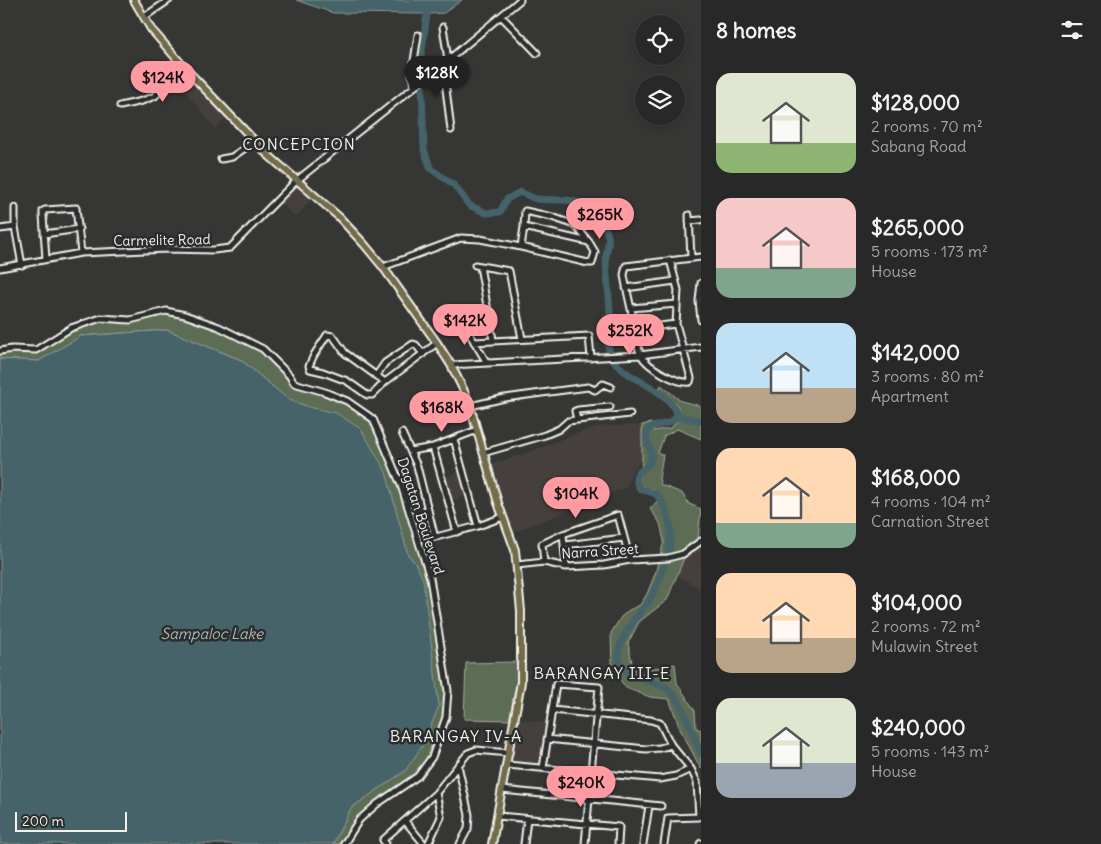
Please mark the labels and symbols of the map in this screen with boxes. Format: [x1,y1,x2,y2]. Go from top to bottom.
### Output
pin: $128K [402,56,472,98]
pin: $124K [128,61,198,103]
district label: CONCEPCION [242,134,356,154]
pin: $265K [565,198,635,240]
street label: Carmelite Road [113,230,211,250]
pin: $142K [430,304,500,346]
pin: $252K [595,314,665,356]
pin: $168K [407,390,477,433]
street label: Dagatan Boulevard [394,455,448,577]
pin: $104K [541,476,611,519]
street label: Narra Street [561,539,640,563]
water label: Sampaloc Lake [161,624,264,643]
district label: BARANGAY III-E [534,663,670,683]
district label: BARANGAY IV-A [390,726,522,746]
pin: $240K [546,766,616,808]
scale bar [15,809,128,832]

